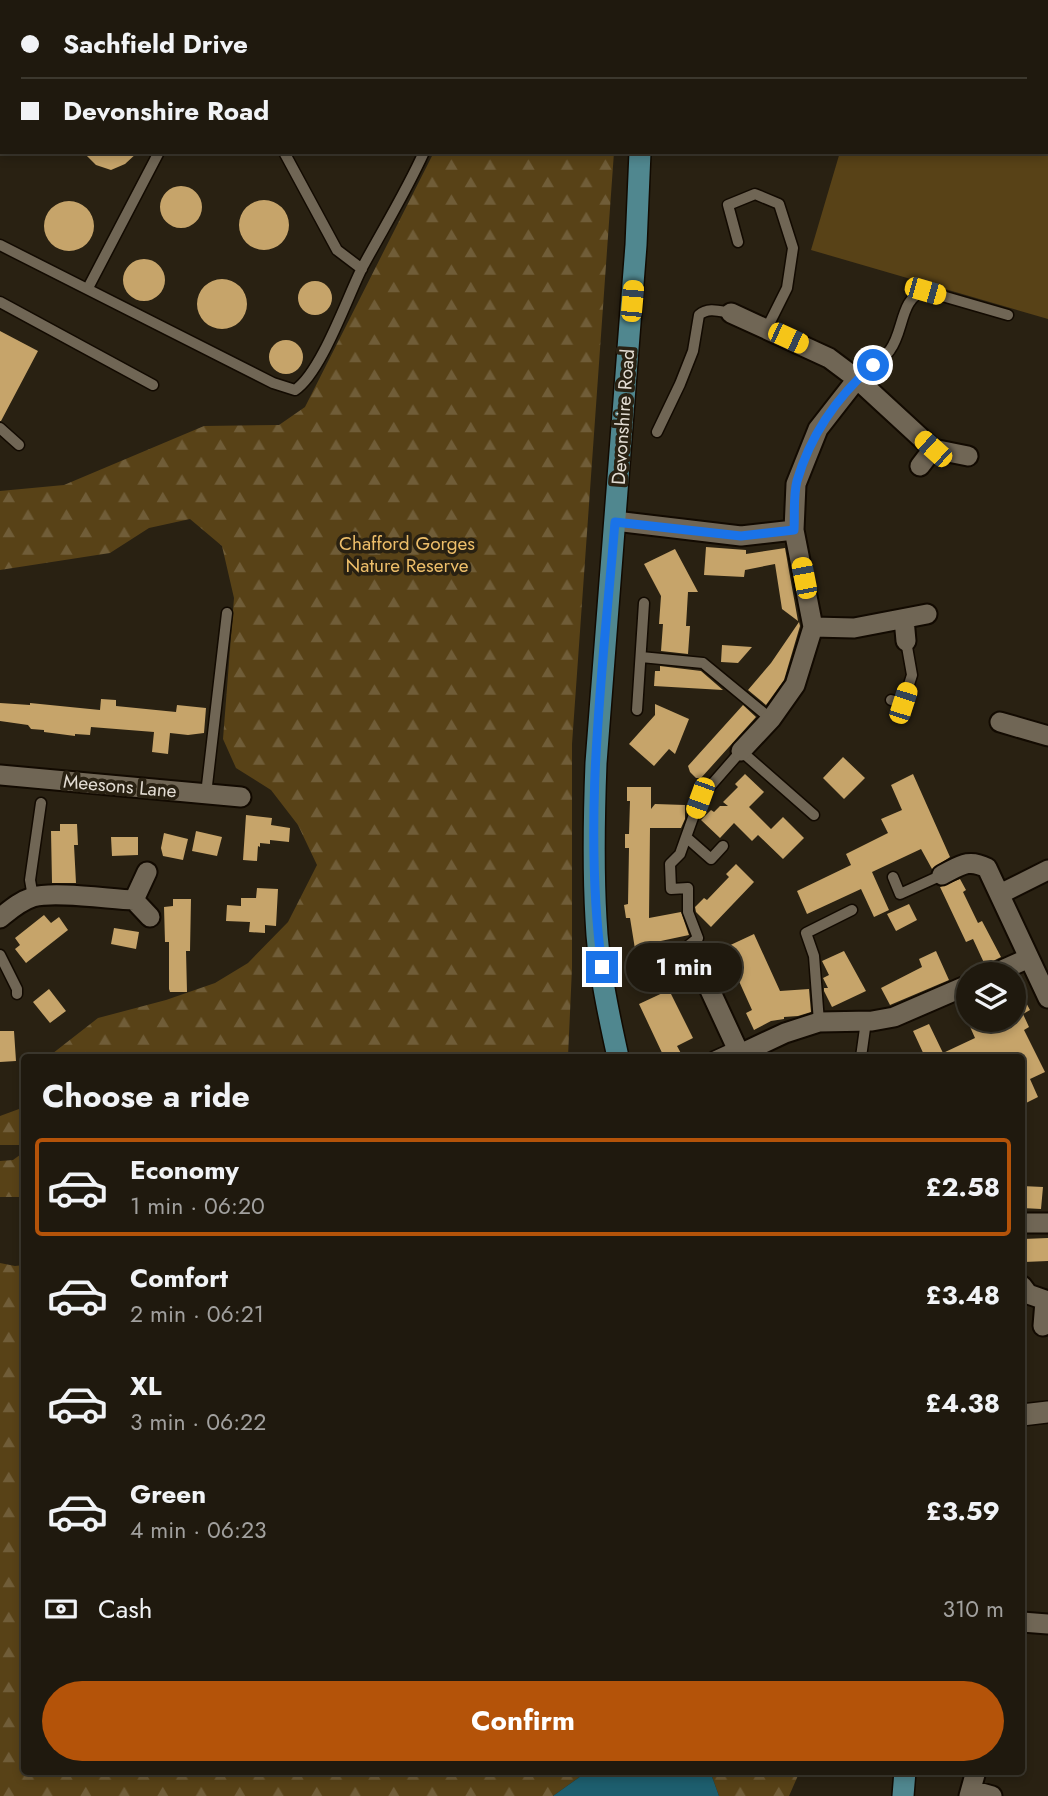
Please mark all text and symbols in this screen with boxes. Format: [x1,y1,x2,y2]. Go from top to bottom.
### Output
text: Sachfield Drive [63,25,248,63]
text: Devonshire Road [63,92,269,130]
car [902,275,949,307]
car [620,279,645,323]
car [765,320,812,356]
street label: Devonshire Road [605,348,641,486]
route start [857,349,889,381]
car [911,427,956,471]
park label: Chafford Gorges Nature Reserve [339,530,475,579]
car [790,555,819,601]
car [887,680,920,726]
street label: Meesons Lane [62,768,178,804]
car [683,775,718,821]
callout: 1 min [626,942,742,992]
text: 1 min [655,950,713,984]
route end [586,951,618,983]
map controls [956,962,1026,1032]
button: layers [956,962,1026,1032]
text: Choose a ride [42,1073,250,1119]
text: Economy [130,1151,239,1189]
icon: car [46,1156,109,1219]
text: £2.58 [926,1168,1000,1206]
text: 1 min · 06:20 [130,1189,265,1223]
text: Comfort [130,1259,228,1297]
icon: car [46,1264,109,1327]
text: £3.48 [926,1276,1000,1314]
text: 2 min · 06:21 [130,1297,264,1331]
text: XL [130,1367,162,1405]
icon: car [46,1372,109,1435]
text: £4.38 [925,1384,1000,1422]
text: 3 min · 06:22 [130,1405,266,1439]
text: Green [130,1475,206,1513]
icon: car [46,1480,109,1543]
text: £3.59 [926,1492,1000,1530]
text: 4 min · 06:23 [130,1513,267,1547]
icon: cash [42,1590,80,1628]
text: Cash [98,1590,152,1628]
text: 310 m [942,1592,1004,1626]
button: Confirm [42,1681,1004,1761]

